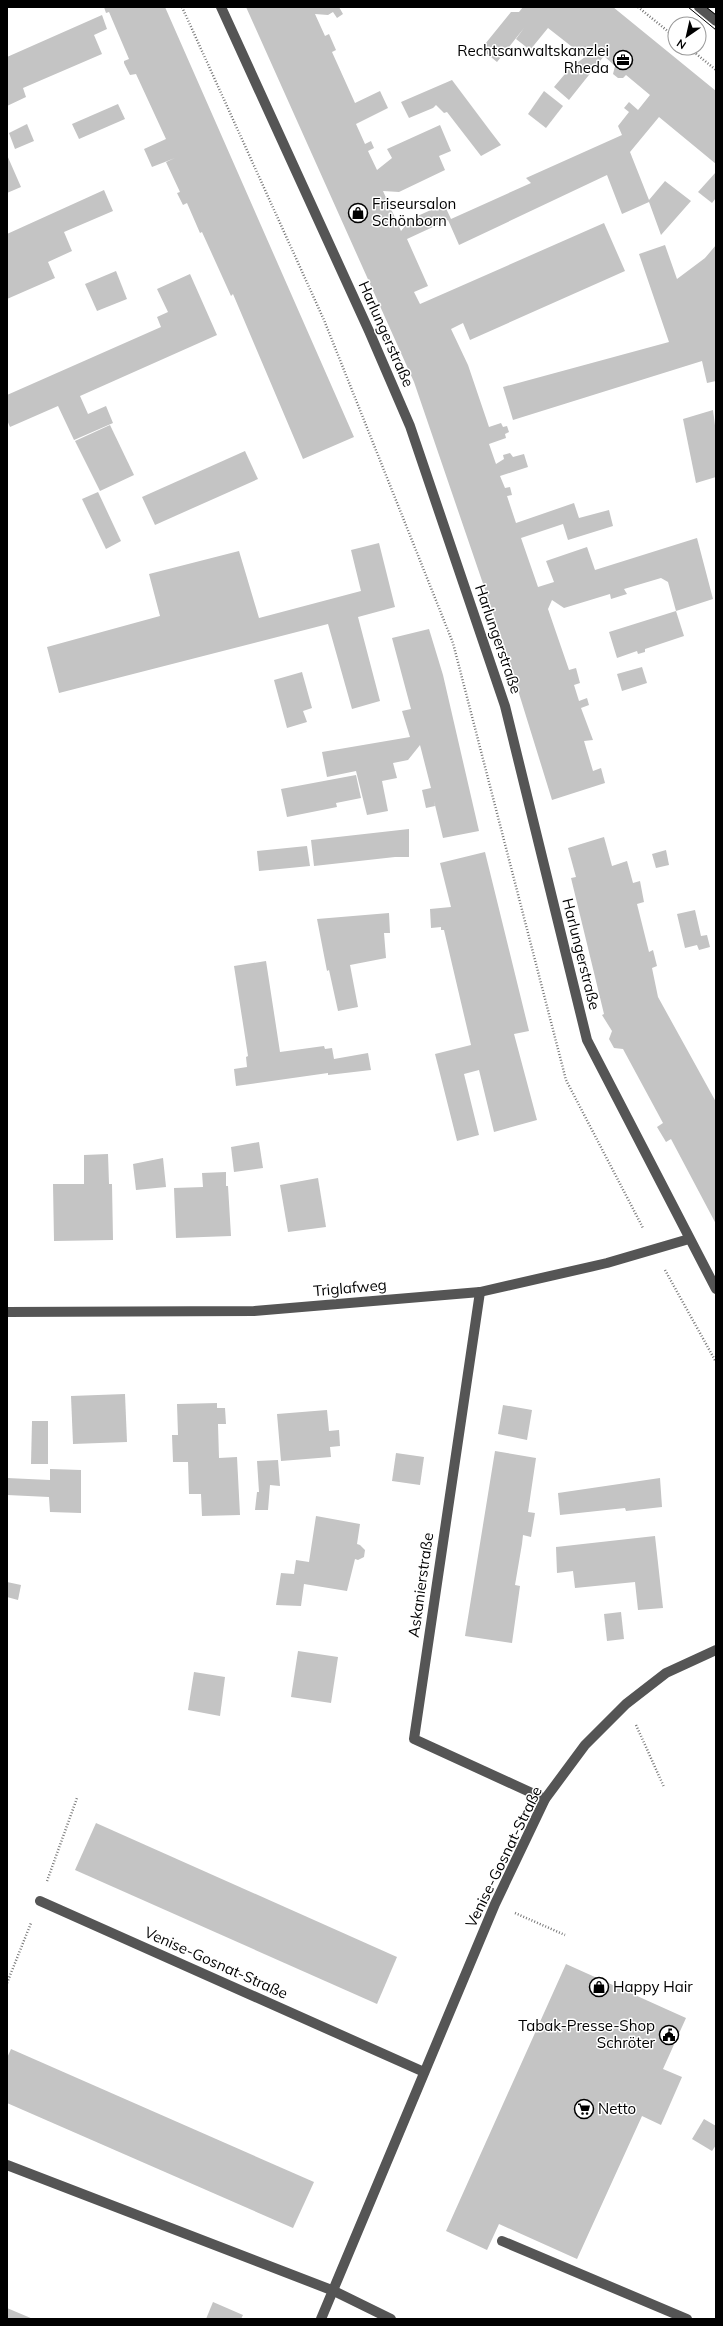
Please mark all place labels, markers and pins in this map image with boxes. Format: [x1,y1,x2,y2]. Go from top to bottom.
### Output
place label: Rechtsanwaltskanzlei Rheda [457,41,609,77]
office icon: Rechtsanwaltskanzlei Rheda [612,49,634,71]
place label: Friseursalon Schönborn [372,194,456,230]
shop icon: Friseursalon Schönborn [347,202,369,224]
shop icon: Happy Hair [588,1976,610,1998]
place label: Happy Hair [613,1977,693,1996]
place label: Tabak-Presse-Shop Schröter [518,2016,656,2052]
public building icon: Tabak-Presse-Shop Schröter [658,2024,680,2046]
supermarket icon: Netto [573,2098,595,2120]
place label: Netto [598,2099,636,2118]

